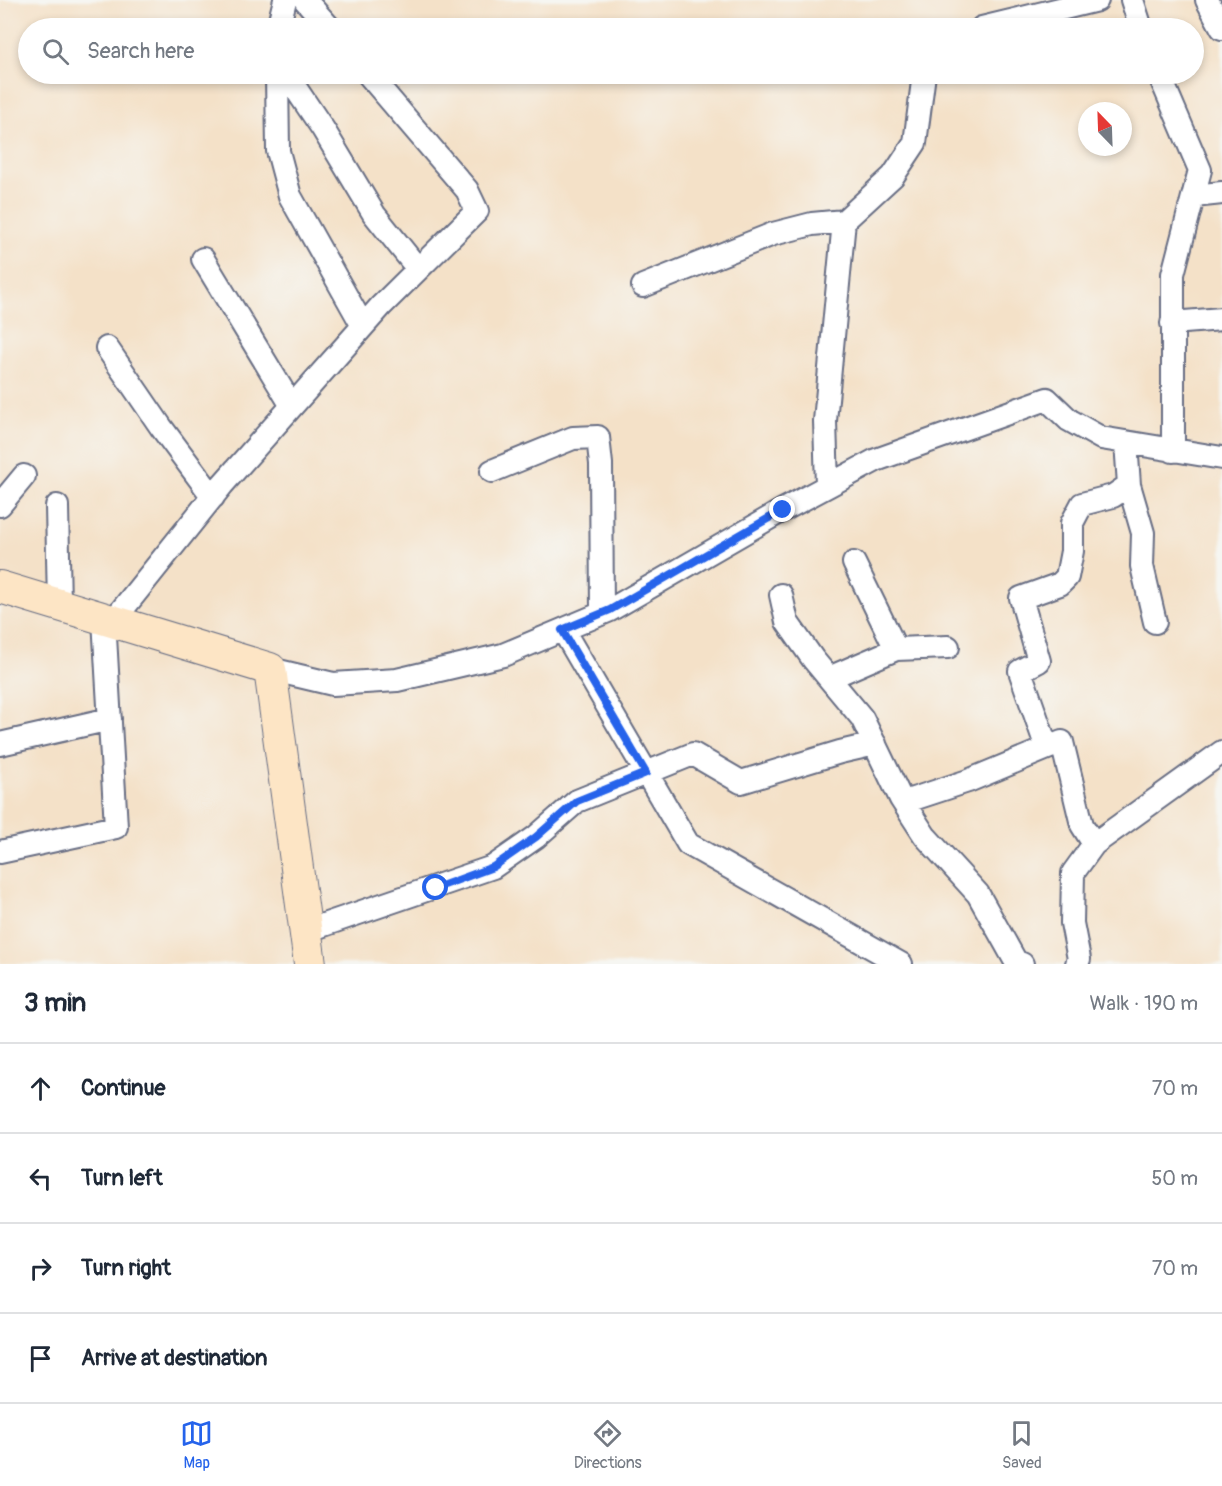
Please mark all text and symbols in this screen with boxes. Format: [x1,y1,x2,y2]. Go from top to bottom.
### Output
search box [18,18,1204,84]
icon: search [39,35,72,68]
text: Search here [87,37,194,65]
north arrow [1078,102,1132,156]
route end [769,496,795,522]
route start [422,874,448,900]
text: 3 min [24,987,86,1019]
text: Walk · 190 m [1090,991,1198,1016]
icon: ahead [24,1072,57,1105]
text: Continue [81,1074,165,1102]
text: 70 m [1152,1076,1198,1101]
icon: left [24,1162,57,1195]
text: Turn left [81,1164,163,1192]
text: 50 m [1151,1166,1198,1191]
icon: right [24,1252,57,1285]
text: Turn right [81,1254,171,1282]
text: 70 m [1152,1256,1198,1281]
icon: arrive [24,1342,57,1375]
text: Arrive at destination [81,1344,267,1372]
tab: Map [180,1417,213,1473]
tab: Directions [574,1417,642,1473]
tab: Saved [1002,1417,1042,1473]

